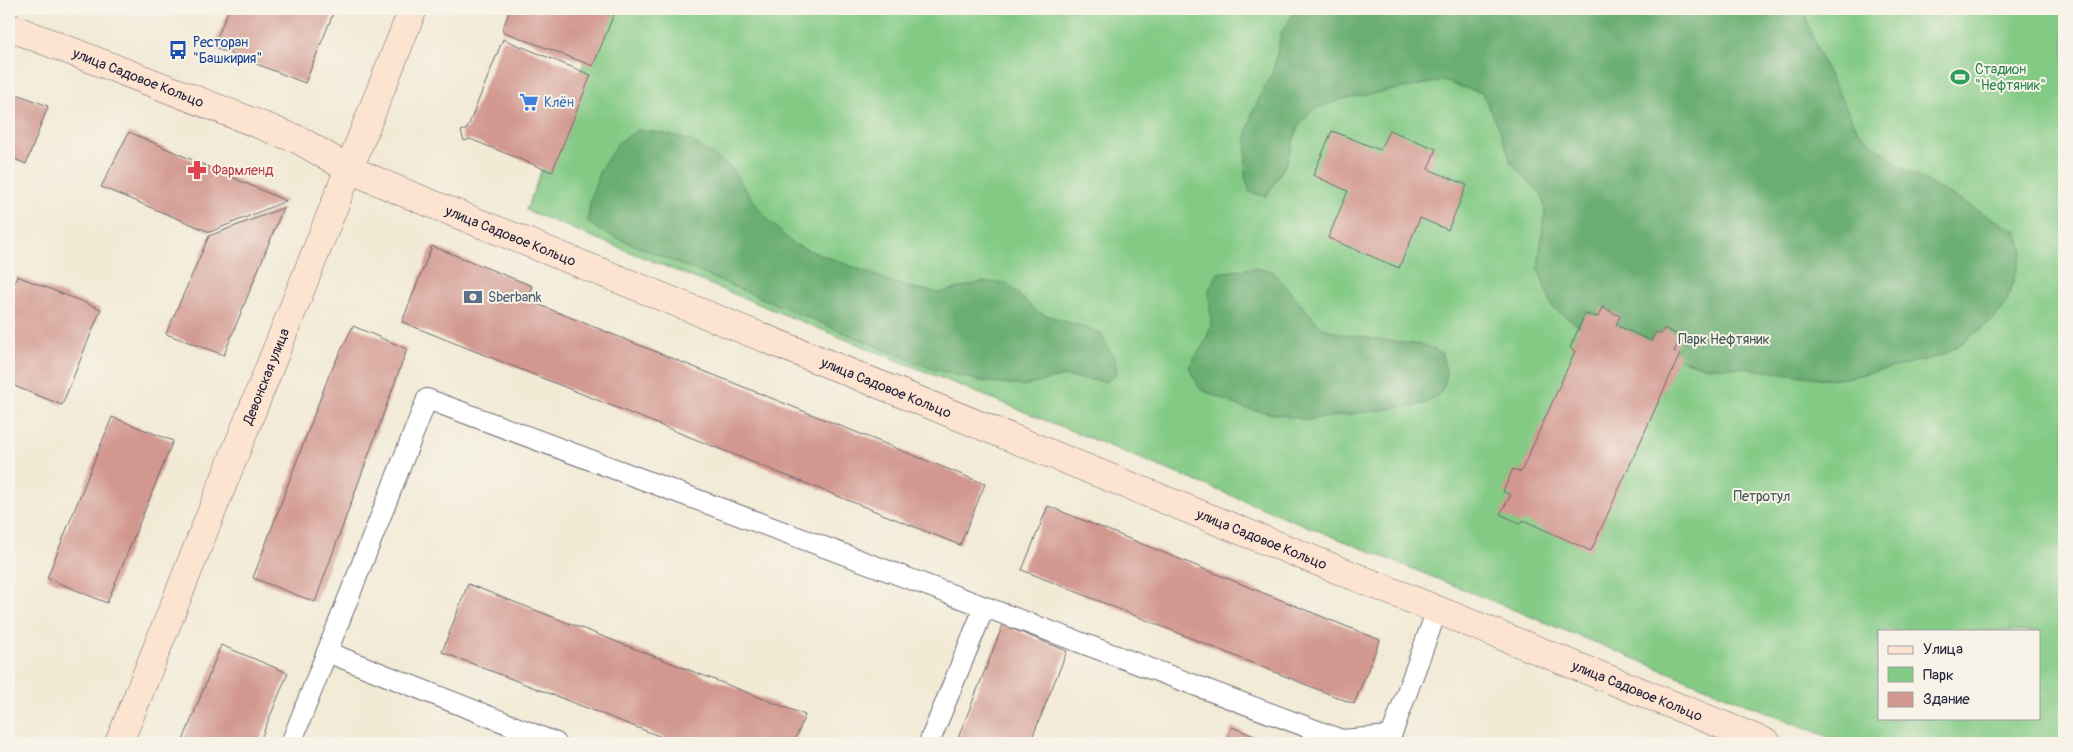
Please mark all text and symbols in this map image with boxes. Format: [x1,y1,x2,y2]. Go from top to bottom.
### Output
place label: Ресторан "Башкирия" [193,34,262,67]
bus stop icon: Ресторан "Башкирия" [167,39,189,61]
street label: улица Садовое Кольцо [70,44,207,111]
place label: Стадион "Нефтяник" [1975,61,2046,94]
sports icon: Стадион "Нефтяник" [1949,66,1971,88]
supermarket icon: Клён [518,91,540,113]
place label: Клён [544,94,574,111]
pharmacy icon: Фармленд [186,159,208,181]
place label: Фармленд [212,162,274,179]
street label: улица Садовое Кольцо [442,201,579,270]
bank icon: Sberbank [462,286,484,308]
place label: Sberbank [488,289,542,306]
street label: Девонская улица [239,326,293,428]
park label: Парк Нефтяник [1678,331,1770,348]
street label: улица Садовое Кольцо [818,353,954,421]
park label: Петротул [1734,488,1790,505]
street label: улица Садовое Кольцо [1193,505,1330,573]
legend [1878,630,2040,720]
text: Улица [1923,640,1963,659]
street label: улица Садовое Кольцо [1569,656,1705,725]
text: Парк [1923,666,1954,685]
text: Здание [1923,690,1970,709]

